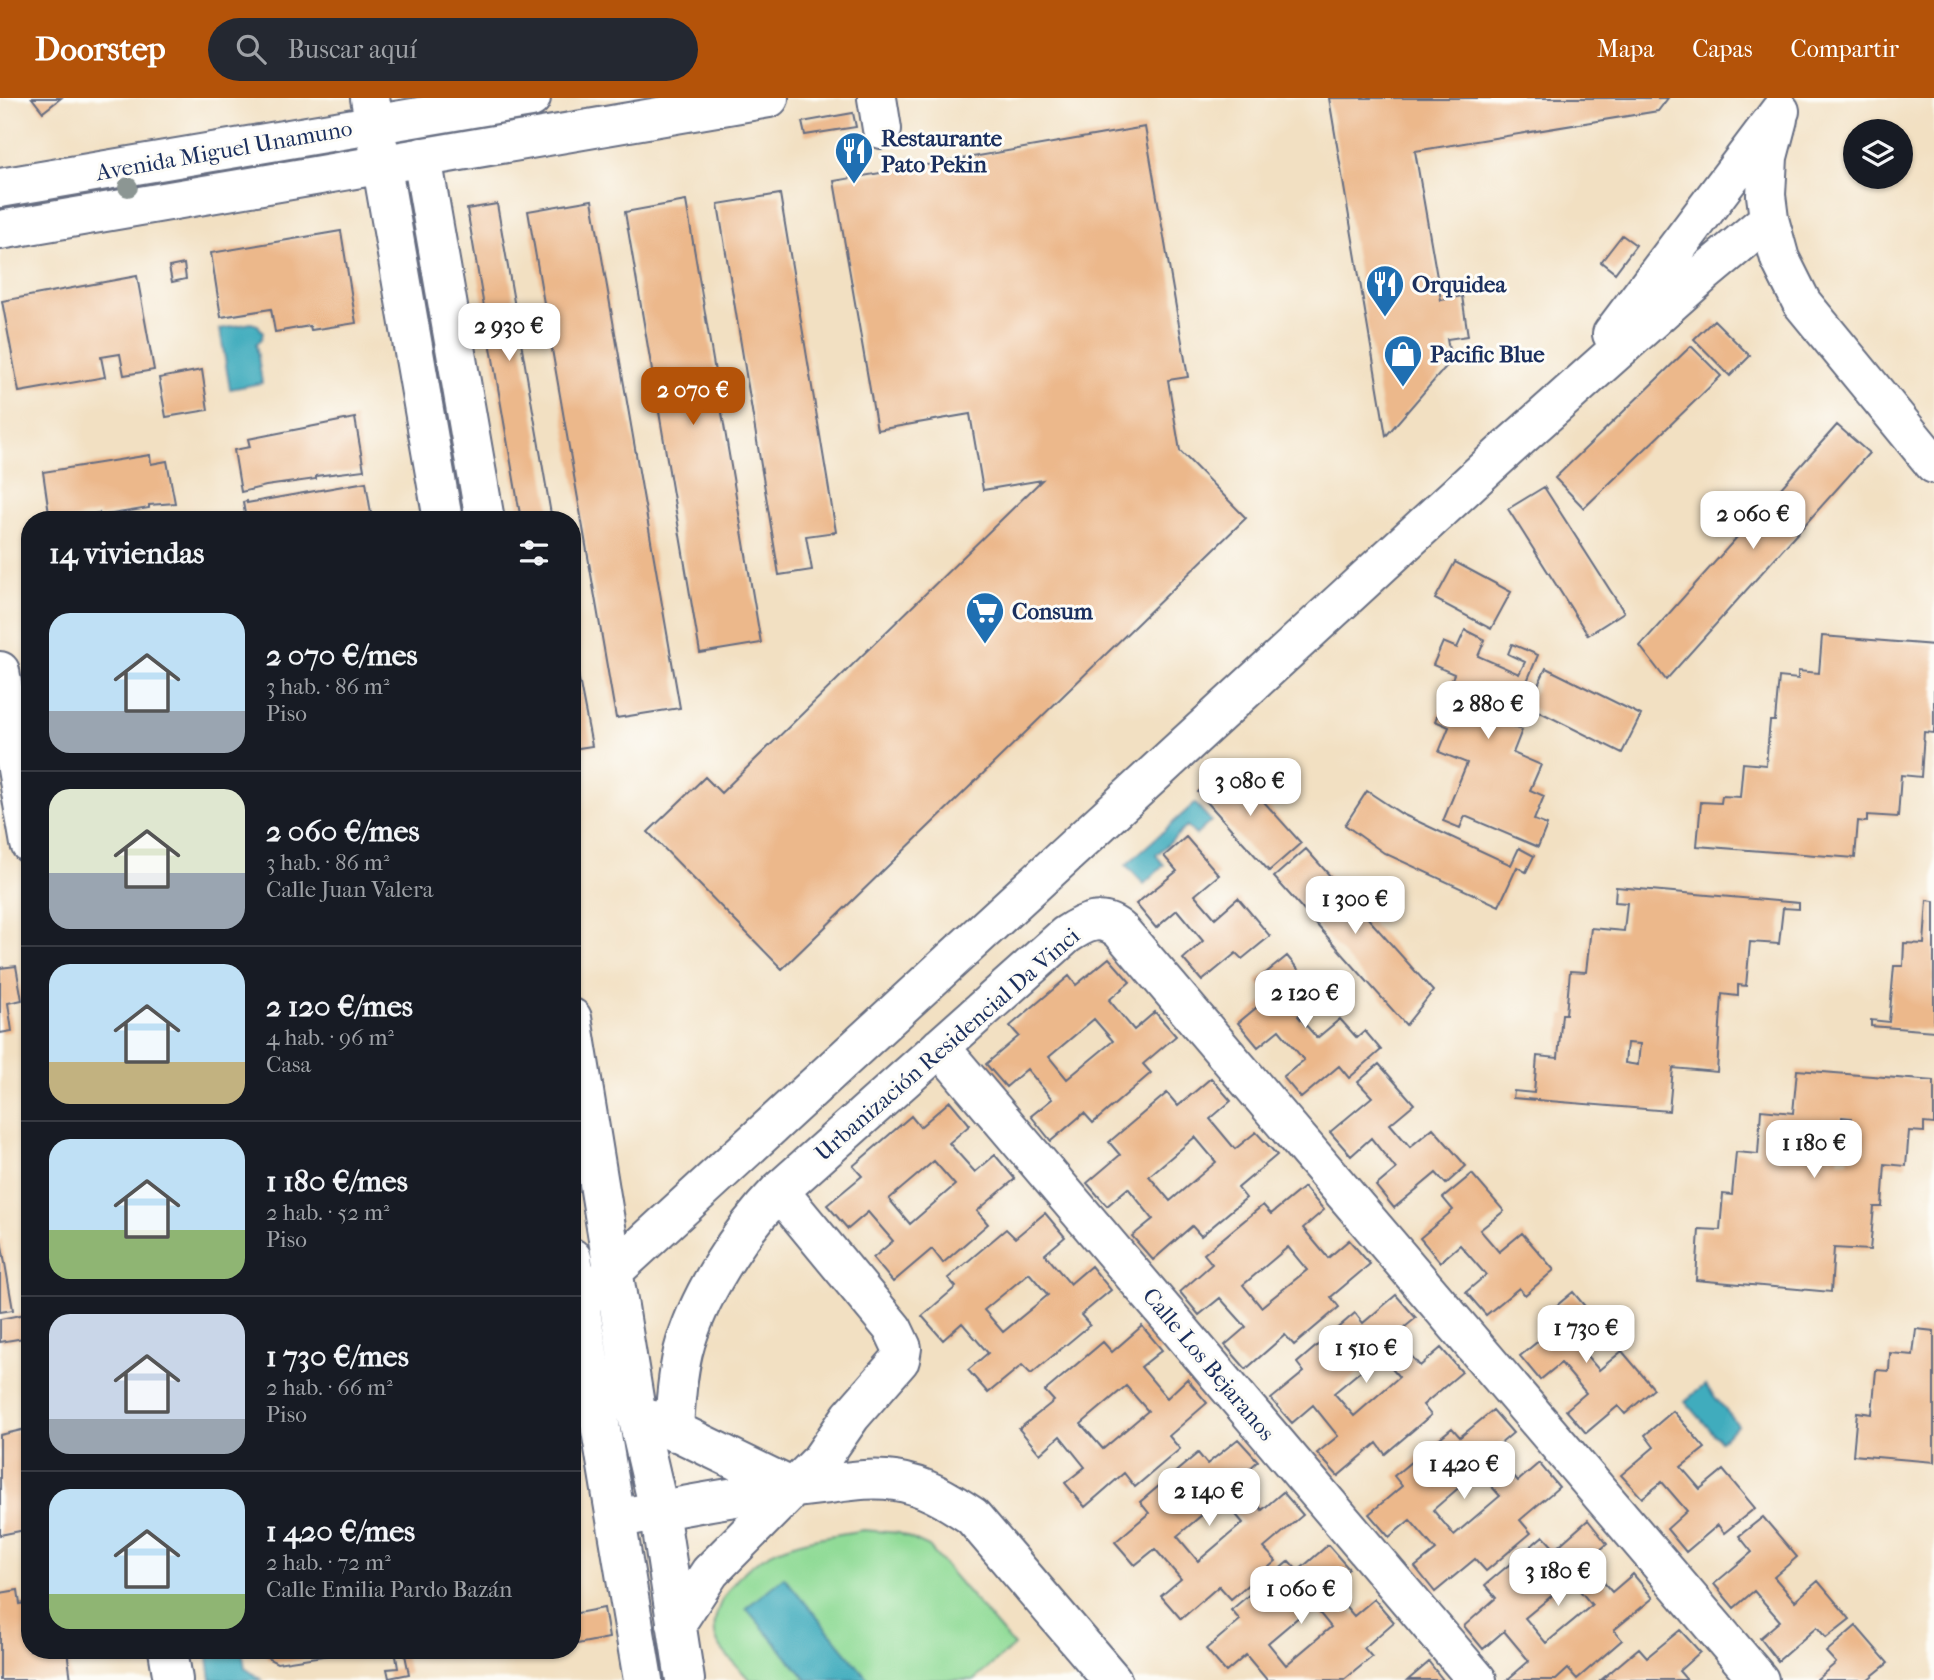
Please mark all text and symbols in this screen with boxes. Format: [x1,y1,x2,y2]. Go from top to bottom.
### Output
search box [208,18,698,81]
text: Doorstep [35,30,166,69]
icon: search [232,30,270,68]
text: Buscar aquí [288,34,417,65]
text: Mapa [1597,35,1654,63]
text: Capas [1692,35,1753,63]
text: Compartir [1791,35,1899,63]
street label: Avenida Miguel Unamuno [93,115,354,186]
map controls [1843,119,1913,189]
button: layers [1843,119,1913,189]
place label: Restaurante Pato Pekin [881,125,1003,178]
restaurant icon: Restaurante Pato Pekin [833,130,875,185]
restaurant icon: Orquidea [1364,263,1406,318]
place label: Orquidea [1412,271,1507,298]
pin: 2 930 € [444,303,574,363]
text: 2 930 € [474,312,544,339]
shop icon: Pacific Blue [1382,333,1424,388]
place label: Pacific Blue [1430,341,1545,368]
pin: 2 070 € [628,368,758,427]
text: 2 070 € [657,376,729,403]
pin: 2 060 € [1688,491,1818,551]
text: 2 060 € [1716,500,1790,527]
icon: filters [515,534,553,572]
text: 14 viviendas [49,536,204,571]
supermarket icon: Consum [964,590,1006,645]
place label: Consum [1012,598,1094,625]
text: 2 070 €/mes [266,638,418,673]
icon: home [105,641,189,725]
text: 3 hab. · 86 m² [266,673,389,700]
pin: 2 880 € [1423,682,1553,741]
text: 2 880 € [1452,690,1524,717]
text: Piso [266,700,307,727]
pin: 3 080 € [1185,758,1315,818]
text: 3 080 € [1215,767,1285,794]
text: 2 060 €/mes [266,814,420,849]
icon: home [105,817,189,901]
text: 3 hab. · 86 m² [266,849,389,876]
text: Calle Juan Valera [266,876,433,903]
pin: 1 300 € [1290,876,1420,936]
text: 1 300 € [1322,885,1388,912]
street label: Urbanización Residencial Da Vinci [810,922,1085,1167]
pin: 2 120 € [1240,970,1370,1030]
text: 2 120 € [1271,979,1339,1006]
text: 2 120 €/mes [266,989,413,1024]
icon: home [105,992,189,1076]
text: 4 hab. · 96 m² [266,1024,394,1051]
text: Casa [266,1051,311,1078]
pin: 1 180 € [1749,1121,1879,1180]
text: 1 180 € [1782,1129,1846,1156]
text: 1 180 €/mes [266,1164,408,1199]
icon: home [105,1167,189,1251]
text: 2 hab. · 52 m² [266,1199,390,1226]
text: Piso [266,1226,307,1253]
street label: Calle Los Bejaranos [1137,1283,1280,1446]
pin: 1 730 € [1521,1306,1651,1365]
text: 1 730 € [1554,1314,1618,1341]
pin: 1 510 € [1301,1326,1431,1385]
text: 1 510 € [1335,1334,1397,1361]
text: 1 730 €/mes [266,1339,409,1374]
icon: home [105,1342,189,1426]
text: 2 hab. · 66 m² [266,1374,393,1401]
text: Piso [266,1401,307,1428]
pin: 1 420 € [1399,1442,1529,1501]
text: 1 420 € [1429,1450,1499,1477]
pin: 2 140 € [1144,1468,1274,1528]
text: 2 140 € [1174,1477,1244,1504]
text: 1 420 €/mes [266,1514,415,1549]
icon: home [105,1517,189,1601]
pin: 3 180 € [1493,1548,1623,1608]
text: 2 hab. · 72 m² [266,1549,391,1576]
text: 3 180 € [1525,1557,1591,1584]
pin: 1 060 € [1236,1566,1366,1626]
text: 1 060 € [1266,1575,1336,1602]
text: Calle Emilia Pardo Bazán [266,1576,512,1603]

